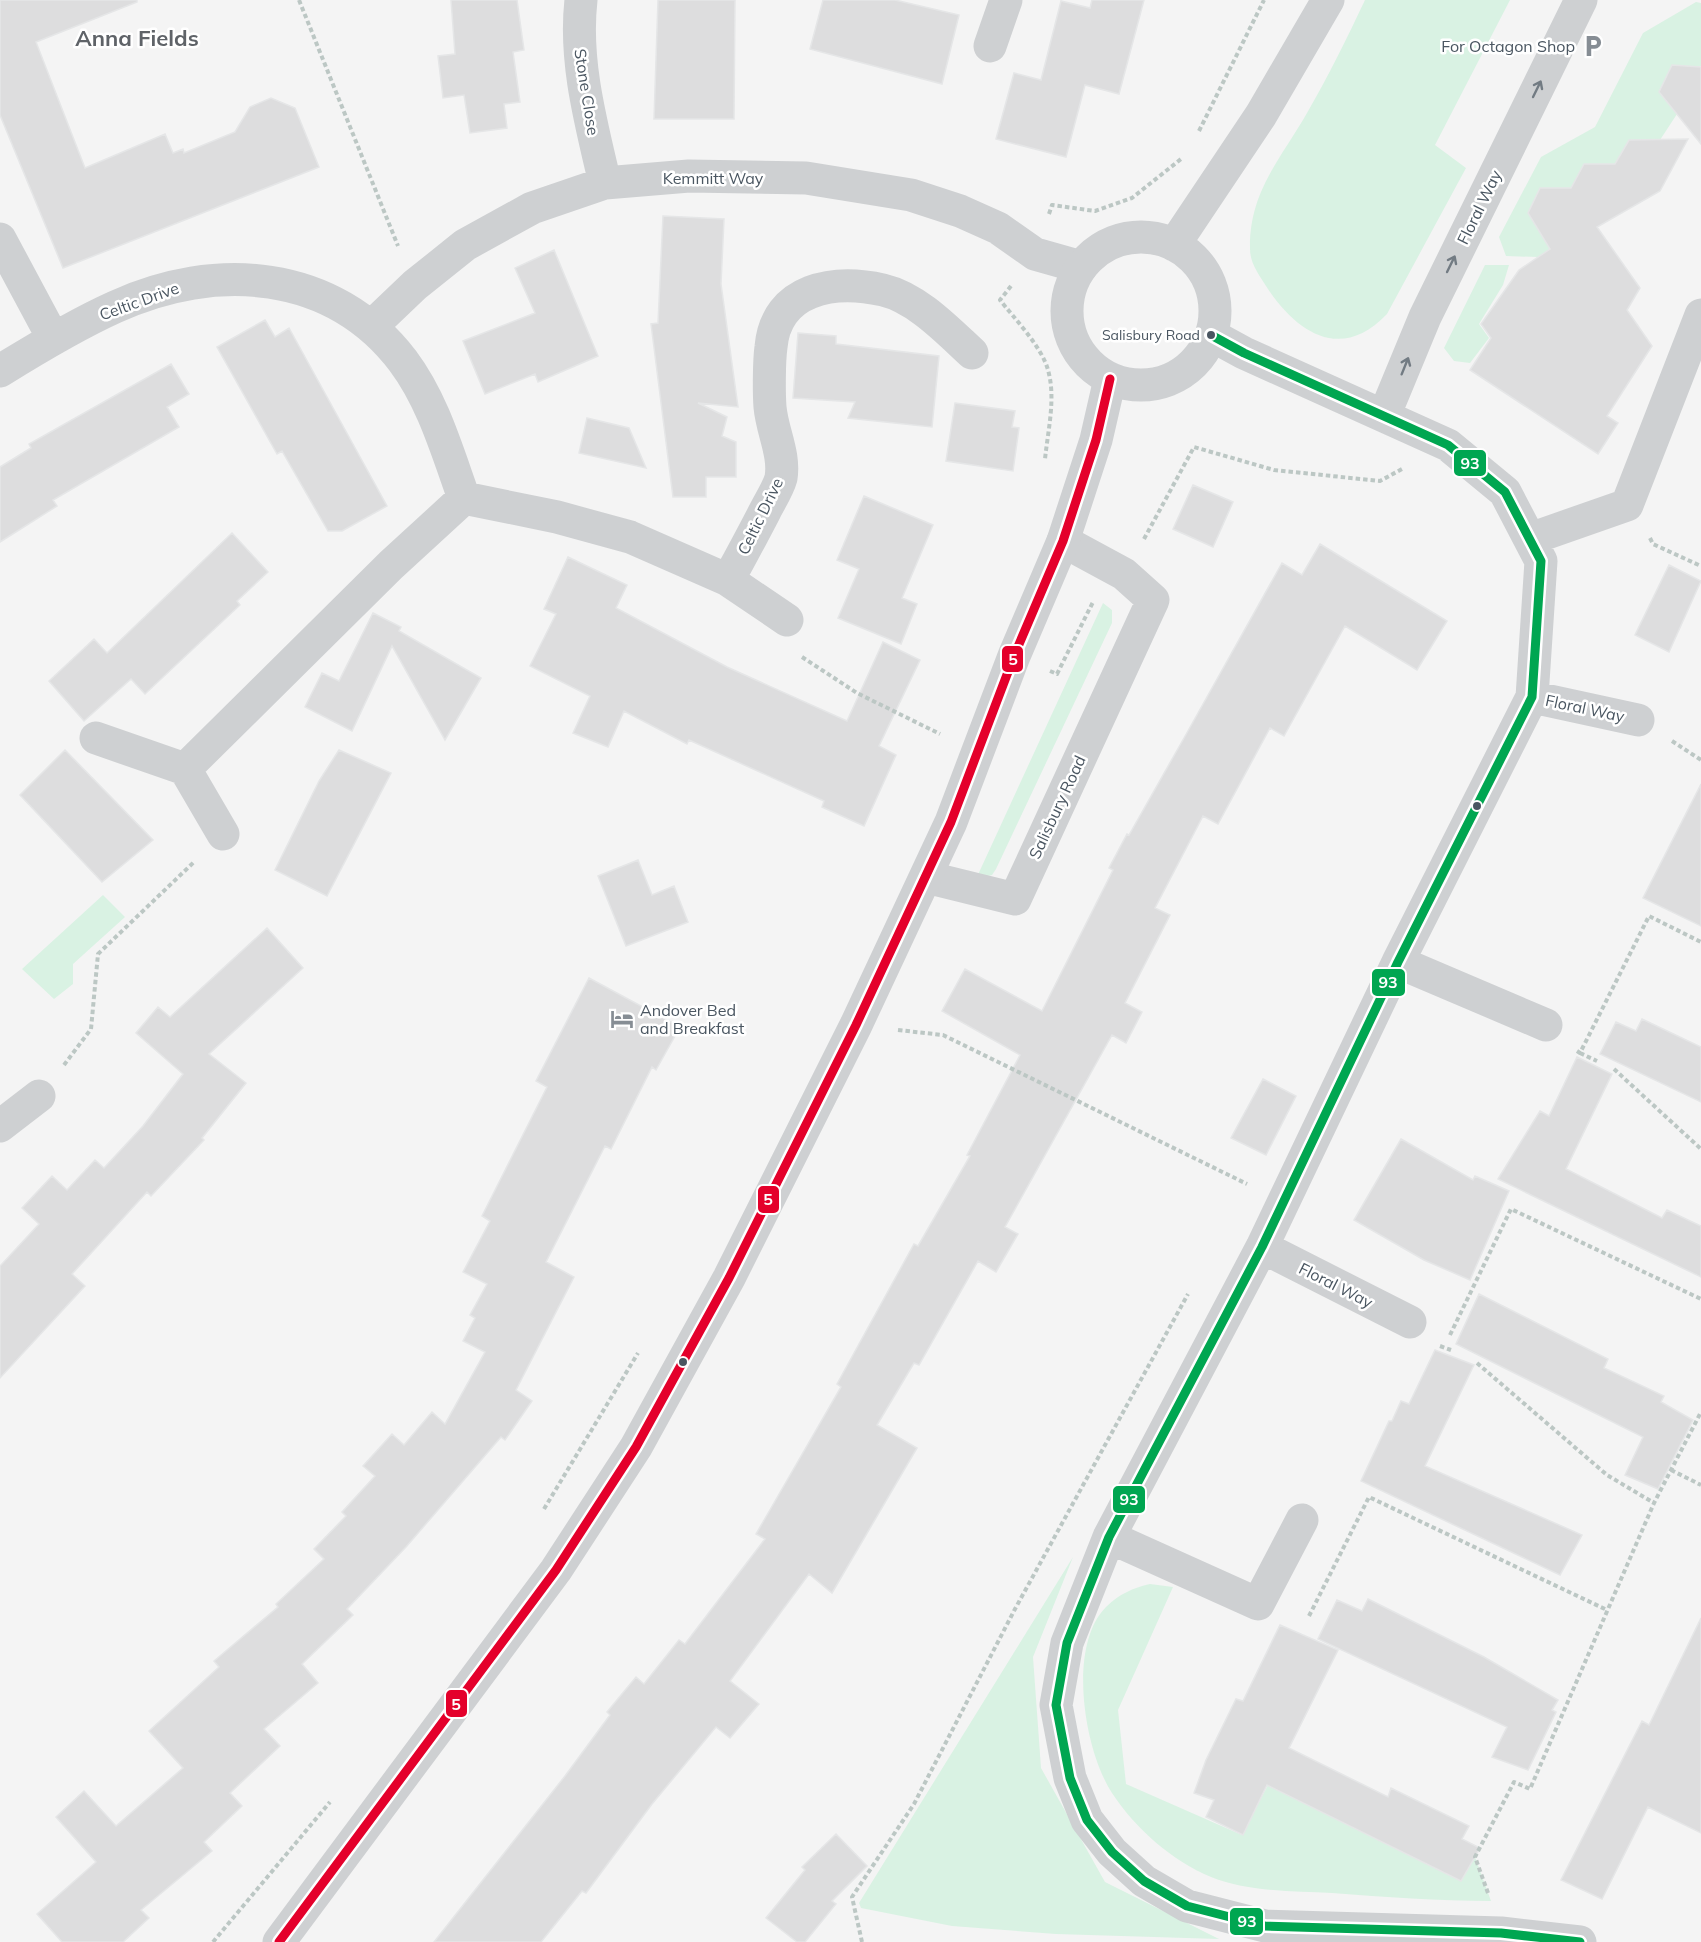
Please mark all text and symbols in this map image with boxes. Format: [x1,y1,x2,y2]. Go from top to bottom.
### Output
district label: Anna Fields [75,24,199,52]
parking icon: For Octagon Shop [1580,33,1606,59]
place label: For Octagon Shop [1441,36,1575,56]
street label: Stone Close [570,47,604,137]
one-way arrow [1532,81,1543,99]
street label: Floral Way [1452,166,1506,247]
street label: Kemmitt Way [663,168,764,188]
one-way arrow [1446,256,1457,274]
street label: Celtic Drive [97,277,181,325]
place label: Salisbury Road [1102,326,1200,344]
marker: Salisbury Road [1205,329,1217,341]
one-way arrow [1400,358,1411,376]
line badge: 93 [1453,449,1487,477]
text: 93 [1460,453,1480,473]
street label: Celtic Drive [733,474,787,558]
line badge: 5 [1001,645,1024,673]
text: 5 [1008,649,1018,669]
street label: Floral Way [1544,690,1627,726]
street label: Salisbury Road [1024,752,1090,862]
unlabelled marker [1471,800,1483,812]
line badge: 93 [1371,968,1406,997]
text: 93 [1378,972,1398,992]
place label: Andover Bed and Breakfast [640,1000,745,1038]
hotel icon: Andover Bed and Breakfast [609,1006,635,1032]
line badge: 5 [757,1185,780,1214]
text: 5 [763,1189,773,1209]
street label: Floral Way [1296,1258,1377,1312]
unlabelled marker [677,1356,689,1368]
line badge: 93 [1112,1485,1146,1514]
text: 93 [1119,1489,1139,1509]
line badge: 5 [445,1689,468,1718]
text: 5 [451,1694,461,1714]
line badge: 93 [1229,1907,1264,1936]
text: 93 [1237,1911,1257,1931]

